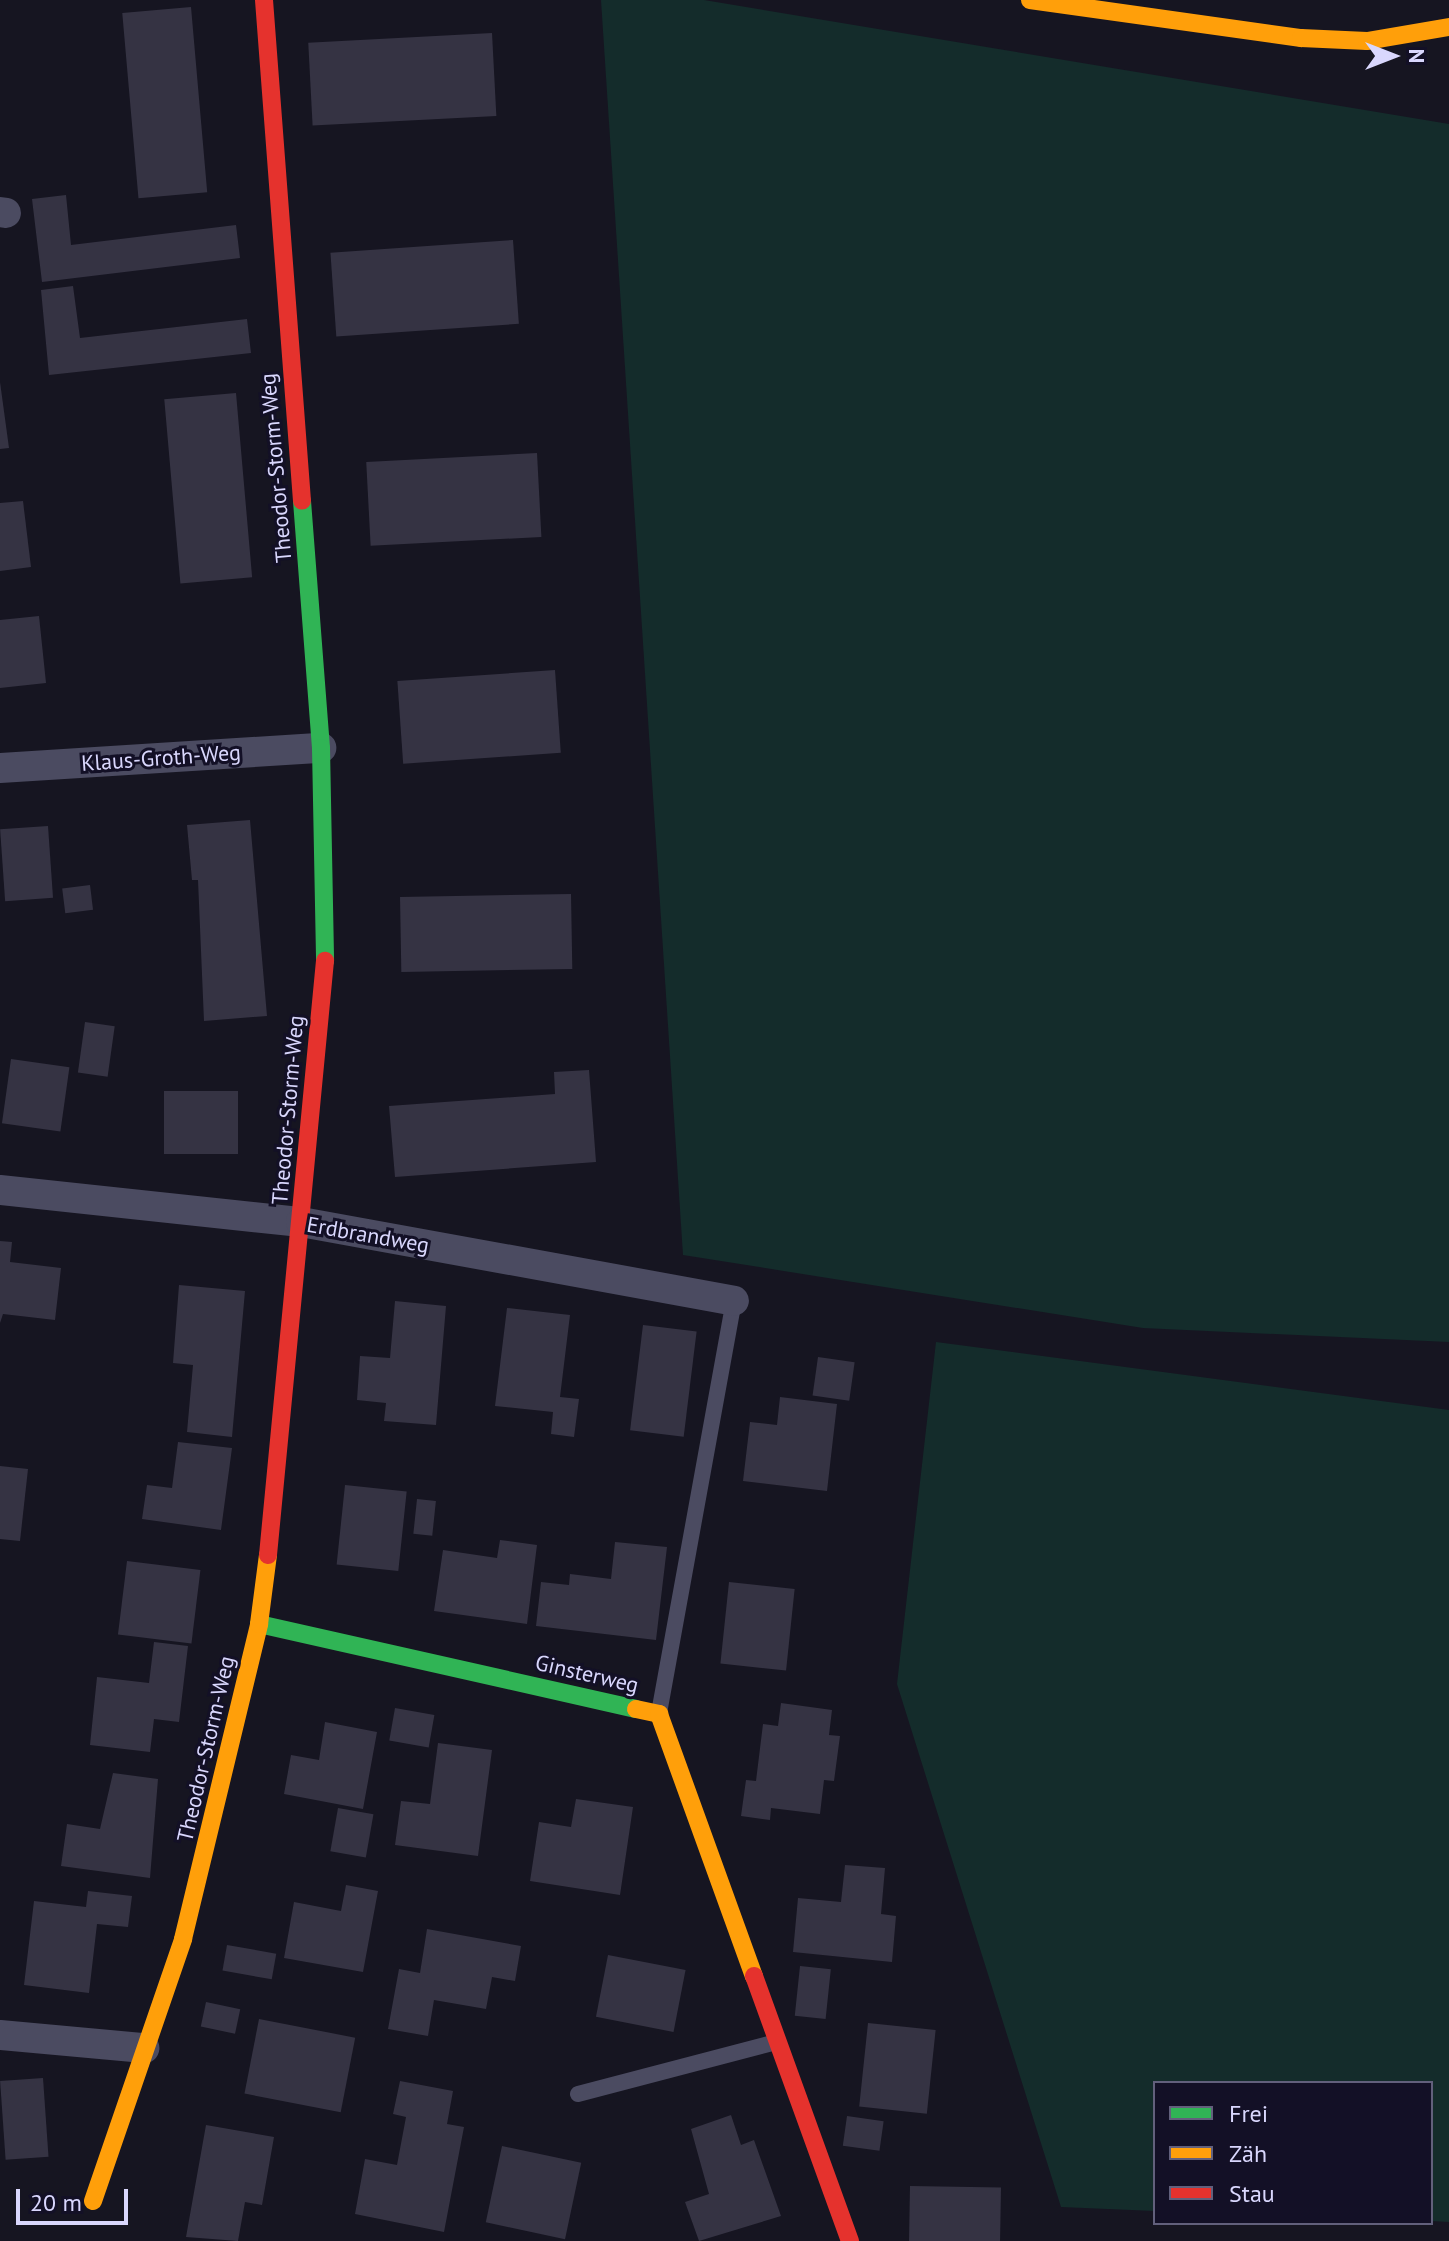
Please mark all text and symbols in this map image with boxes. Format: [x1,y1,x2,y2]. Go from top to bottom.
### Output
north arrow [1353,16,1433,96]
text: N [1403,49,1431,63]
street label: Theodor-Storm-Weg [255,372,297,564]
street label: Klaus-Groth-Weg [80,739,242,777]
street label: Theodor-Storm-Weg [267,1014,309,1206]
street label: Erdbrandweg [305,1211,431,1259]
street label: Ginsterweg [533,1649,641,1699]
street label: Theodor-Storm-Weg [172,1653,240,1845]
legend [1153,2081,1433,2225]
text: Frei [1229,2098,1268,2129]
text: Zäh [1229,2138,1267,2169]
scale bar [20,2173,132,2223]
text: Stau [1229,2178,1275,2209]
text: 20 m [30,2187,82,2218]

